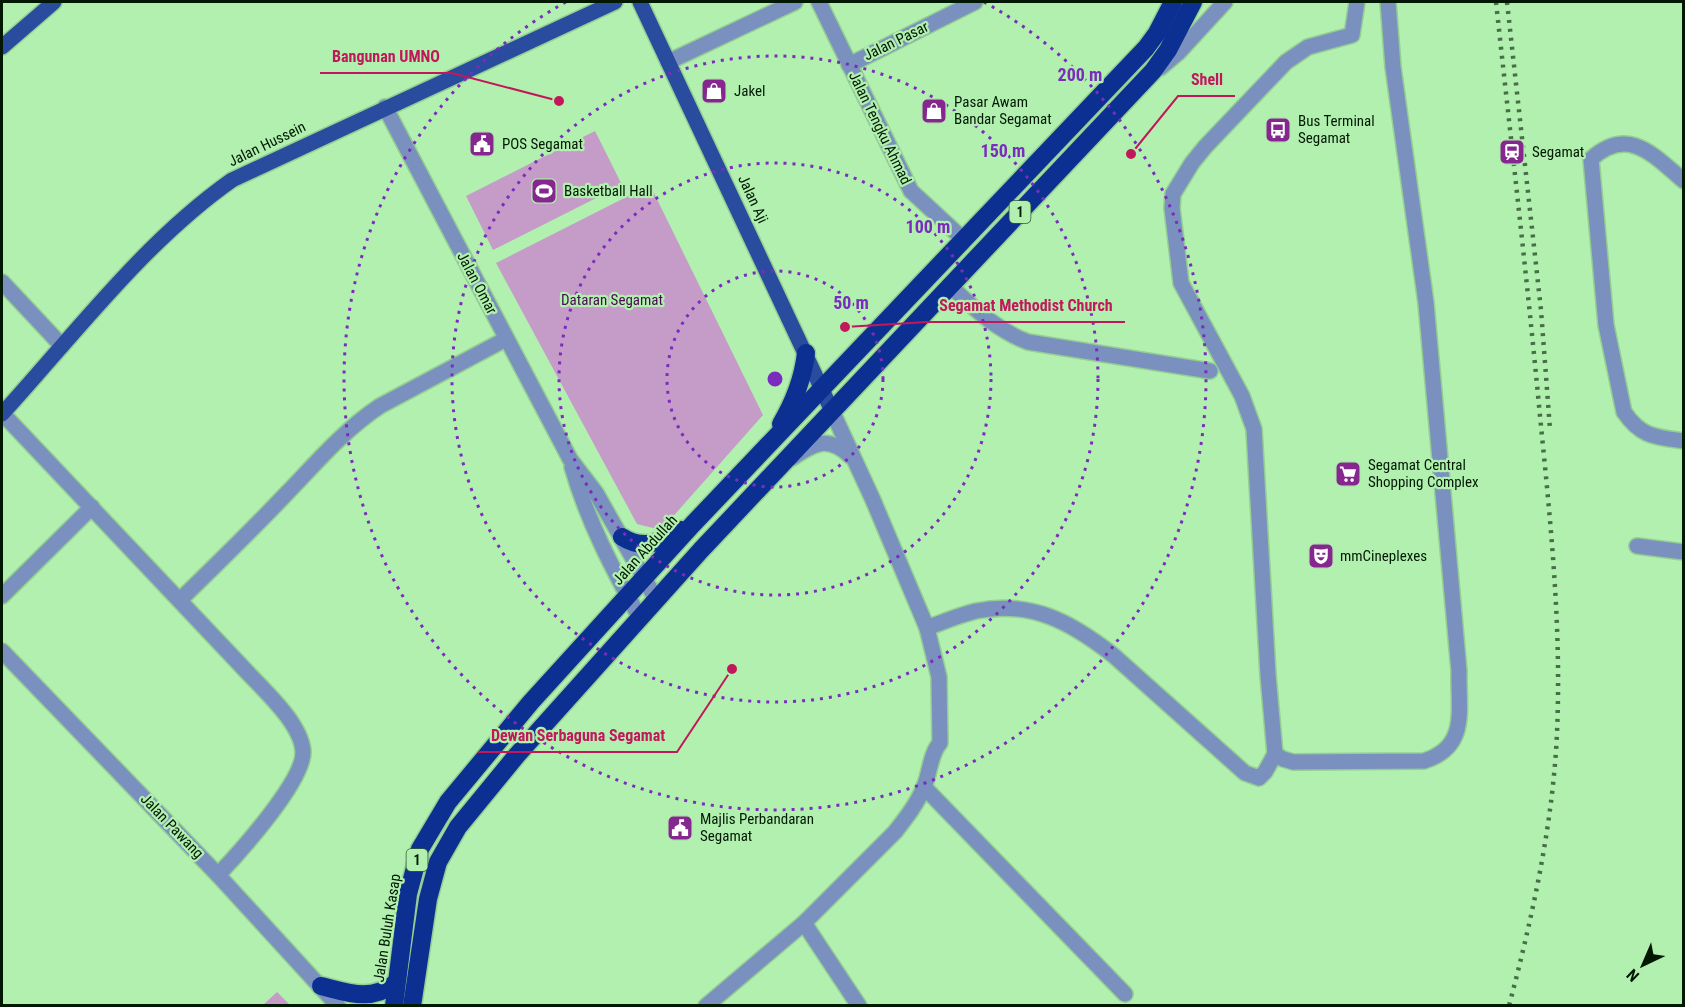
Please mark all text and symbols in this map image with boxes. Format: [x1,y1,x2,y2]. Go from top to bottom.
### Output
street label: Jalan Pasar [861,17,932,64]
callout: Bangunan UMNO [320,39,452,73]
text: Bangunan UMNO [332,47,440,66]
callout: Shell [1178,62,1235,96]
text: 200 m [1058,64,1102,85]
street label: Jalan Tengku Ahmad [845,69,915,187]
text: Shell [1191,70,1223,89]
shop icon: Jakel [699,76,729,106]
place label: Jakel [734,82,766,100]
place label: Pasar Awam Bandar Segamat [954,93,1052,128]
shop icon: Pasar Awam Bandar Segamat [919,96,949,126]
place label: Bus Terminal Segamat [1298,112,1375,147]
bus stop icon: Bus Terminal Segamat [1263,115,1293,145]
street label: Jalan Hussein [225,118,309,170]
public building icon: POS Segamat [467,129,497,159]
place label: POS Segamat [502,135,583,153]
station icon: Segamat [1497,137,1527,167]
text: 150 m [981,140,1025,161]
place label: Segamat [1532,143,1584,161]
street label: Jalan Aji [734,172,772,226]
sports icon: Basketball Hall [529,176,559,206]
place label: Basketball Hall [564,182,653,200]
road number: 1 [1010,201,1030,223]
text: 100 m [906,216,950,237]
street label: Jalan Omar [453,249,501,318]
callout: Segamat Methodist Church [927,288,1125,322]
park label: Dataran Segamat [561,291,663,309]
text: 50 m [833,292,869,313]
text: Segamat Methodist Church [939,296,1113,315]
centre of rings [765,369,785,389]
place label: Segamat Central Shopping Complex [1368,456,1479,491]
supermarket icon: Segamat Central Shopping Complex [1333,459,1363,489]
street label: Jalan Abdullah [609,511,681,589]
theatre icon: mmCineplexes [1306,541,1336,571]
place label: mmCineplexes [1340,547,1427,565]
callout: Dewan Serbaguna Segamat [478,718,677,752]
text: Dewan Serbaguna Segamat [491,726,665,745]
street label: Jalan Pawang [137,790,207,862]
place label: Majlis Perbandaran Segamat [700,810,814,845]
public building icon: Majlis Perbandaran Segamat [665,813,695,843]
road number: 1 [406,849,428,871]
street label: Jalan Buluh Kasap [370,873,404,983]
north arrow [1613,935,1673,995]
text: N [1623,965,1643,986]

